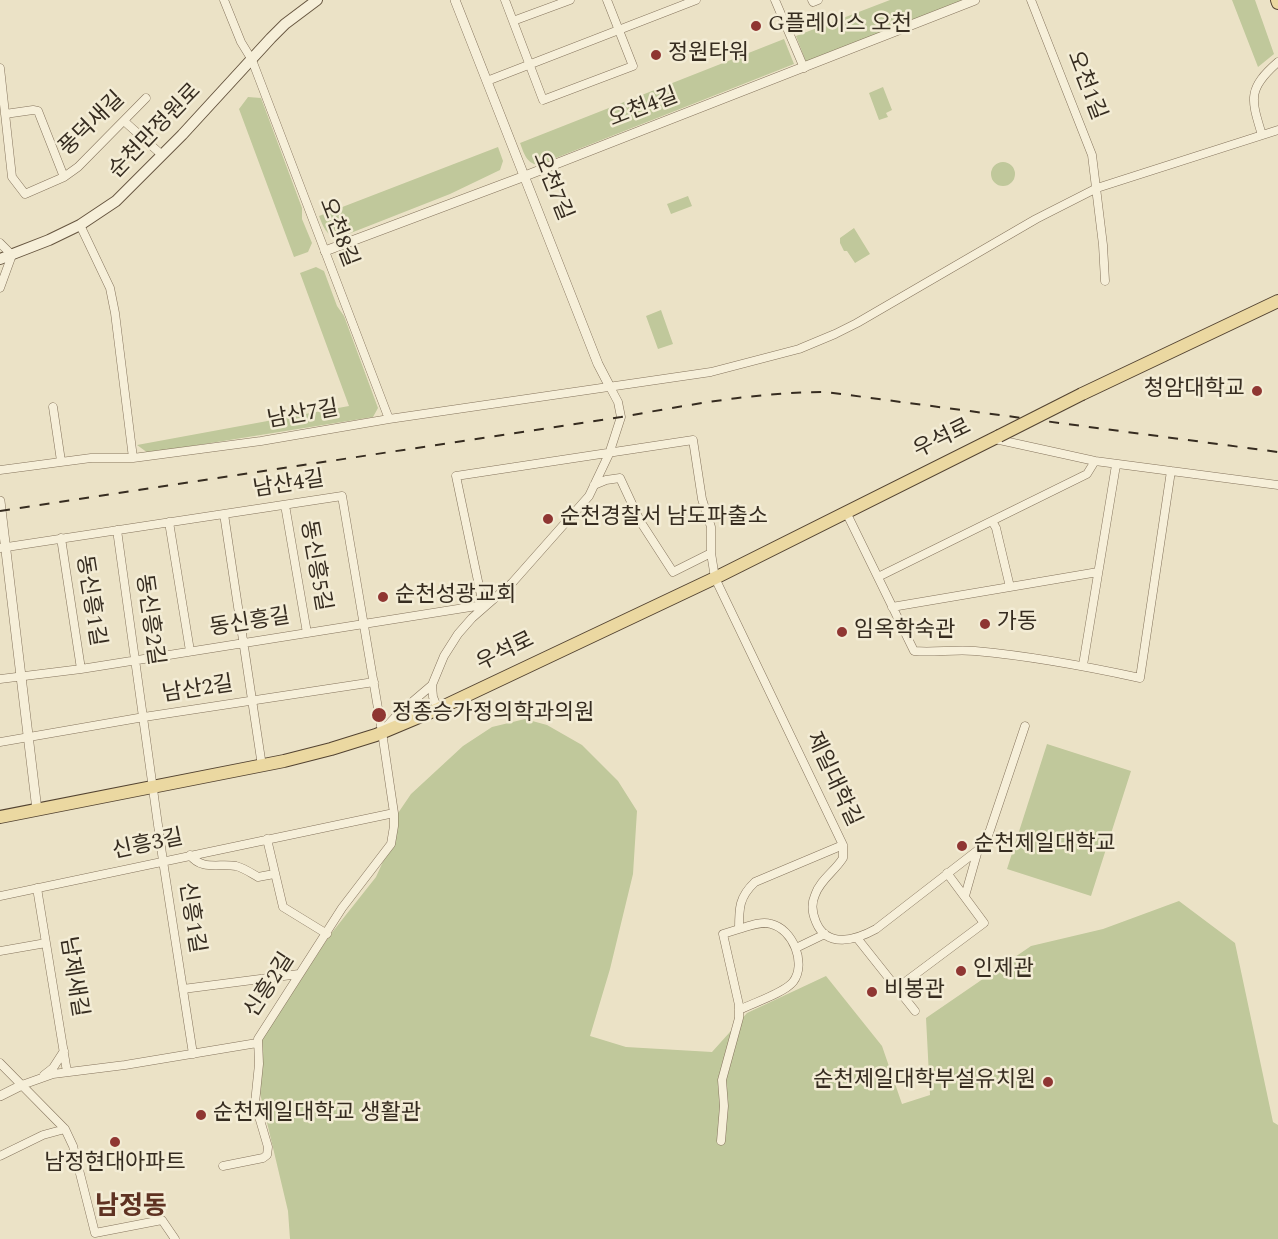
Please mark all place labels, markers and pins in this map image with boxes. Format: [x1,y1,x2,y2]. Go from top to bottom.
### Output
place label: G플레이스 오천 [768,13,912,39]
marker: G플레이스 오천 [749,19,763,33]
place label: 정원타워 [668,42,749,68]
marker: 정원타워 [649,48,663,62]
place label: 청암대학교 [1144,378,1245,404]
marker: 청암대학교 [1250,384,1264,398]
place label: 순천경찰서 남도파출소 [560,506,768,532]
marker: 순천경찰서 남도파출소 [541,512,555,526]
place label: 순천성광교회 [395,584,516,610]
marker: 순천성광교회 [376,590,390,604]
place label: 가동 [997,611,1037,637]
marker: 가동 [978,617,992,631]
place label: 임옥학숙관 [854,619,955,645]
marker: 임옥학숙관 [835,625,849,639]
place label: 정종승가정의학과의원 [392,702,594,728]
marker: 정종승가정의학과의원 [370,706,388,724]
place label: 순천제일대학교 [974,833,1116,859]
marker: 순천제일대학교 [955,839,969,853]
place label: 인제관 [973,958,1034,984]
marker: 인제관 [954,964,968,978]
place label: 비봉관 [884,979,945,1005]
marker: 비봉관 [865,985,879,999]
place label: 순천제일대학부설유치원 [813,1069,1036,1095]
marker: 순천제일대학부설유치원 [1041,1075,1055,1089]
place label: 순천제일대학교 생활관 [213,1102,421,1128]
marker: 순천제일대학교 생활관 [194,1108,208,1122]
marker: 남정현대아파트 [108,1135,122,1149]
place label: 남정현대아파트 [44,1152,186,1178]

